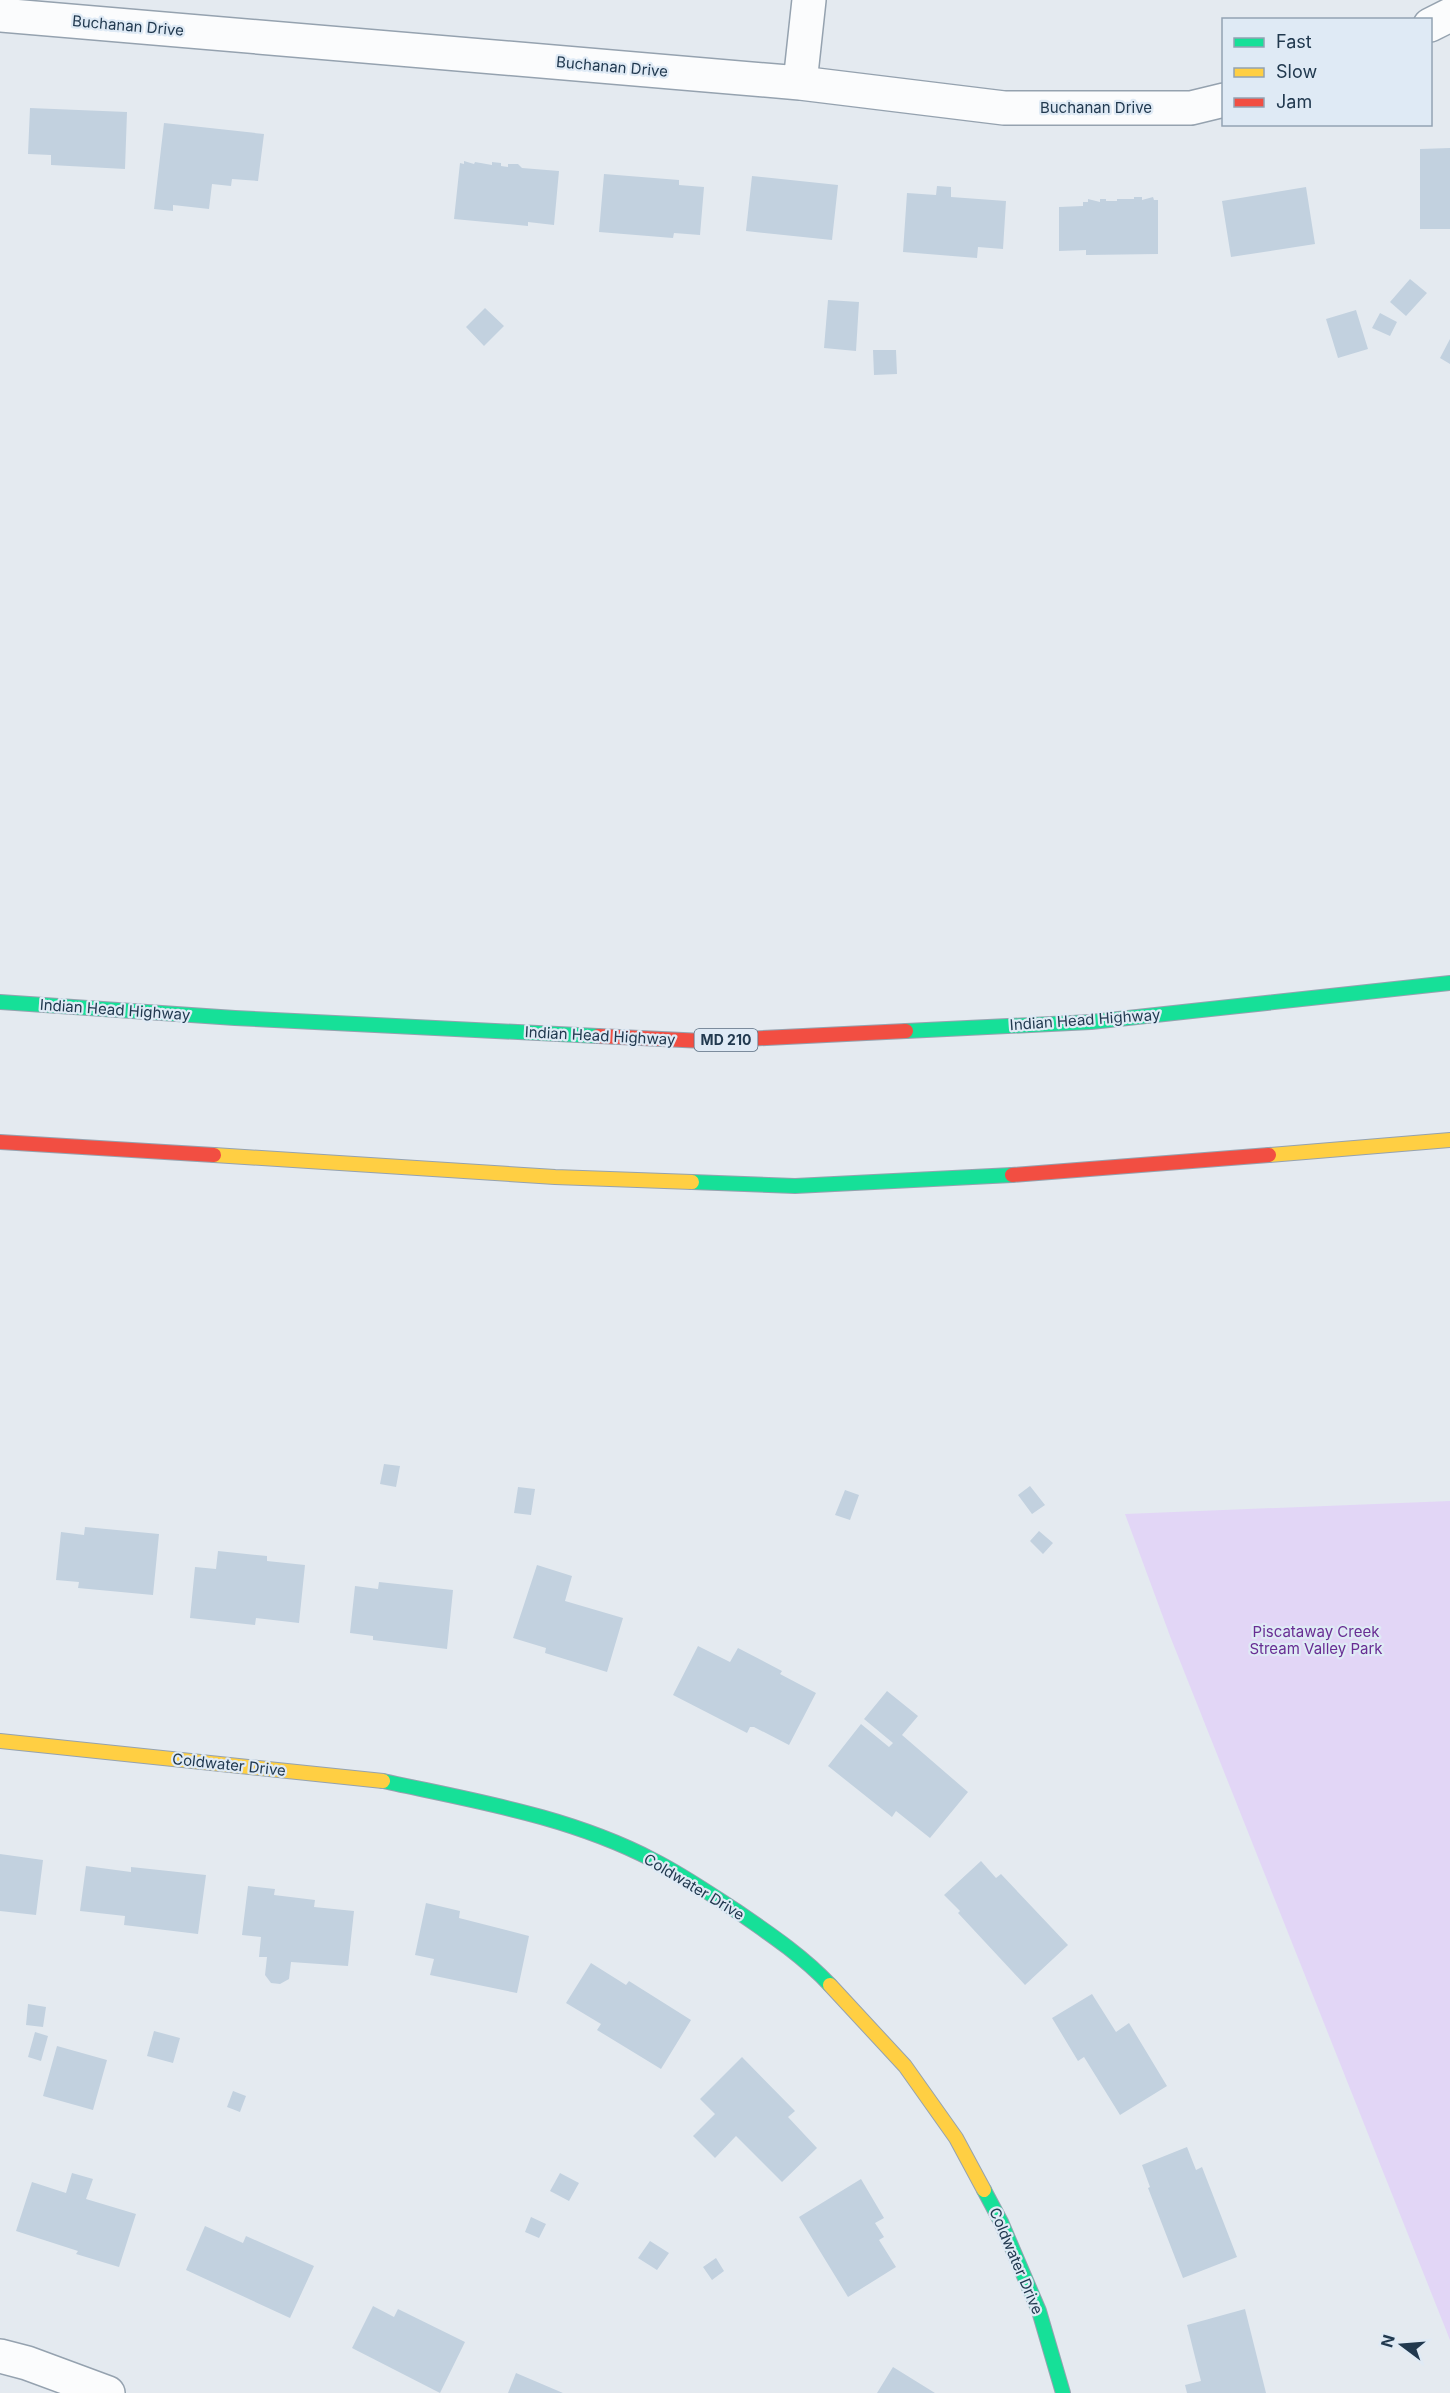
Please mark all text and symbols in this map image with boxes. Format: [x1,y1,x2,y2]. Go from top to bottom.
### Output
street label: Buchanan Drive [71,11,185,40]
legend [1222,18,1432,126]
text: Fast [1276,31,1312,52]
street label: Buchanan Drive [555,52,669,81]
text: Slow [1276,61,1317,82]
text: Jam [1276,91,1312,112]
street label: Buchanan Drive [1040,98,1152,117]
street label: Indian Head Highway [39,995,191,1024]
street label: Indian Head Highway [1009,1005,1161,1034]
street label: Indian Head Highway [524,1022,676,1049]
road number: MD 210 [694,1029,758,1051]
park label: Piscataway Creek Stream Valley Park [1249,1622,1383,1658]
street label: Coldwater Drive [171,1749,287,1780]
street label: Coldwater Drive [640,1849,748,1924]
street label: Coldwater Drive [985,2205,1047,2317]
north arrow [1372,2315,1432,2375]
text: N [1376,2332,1399,2349]

